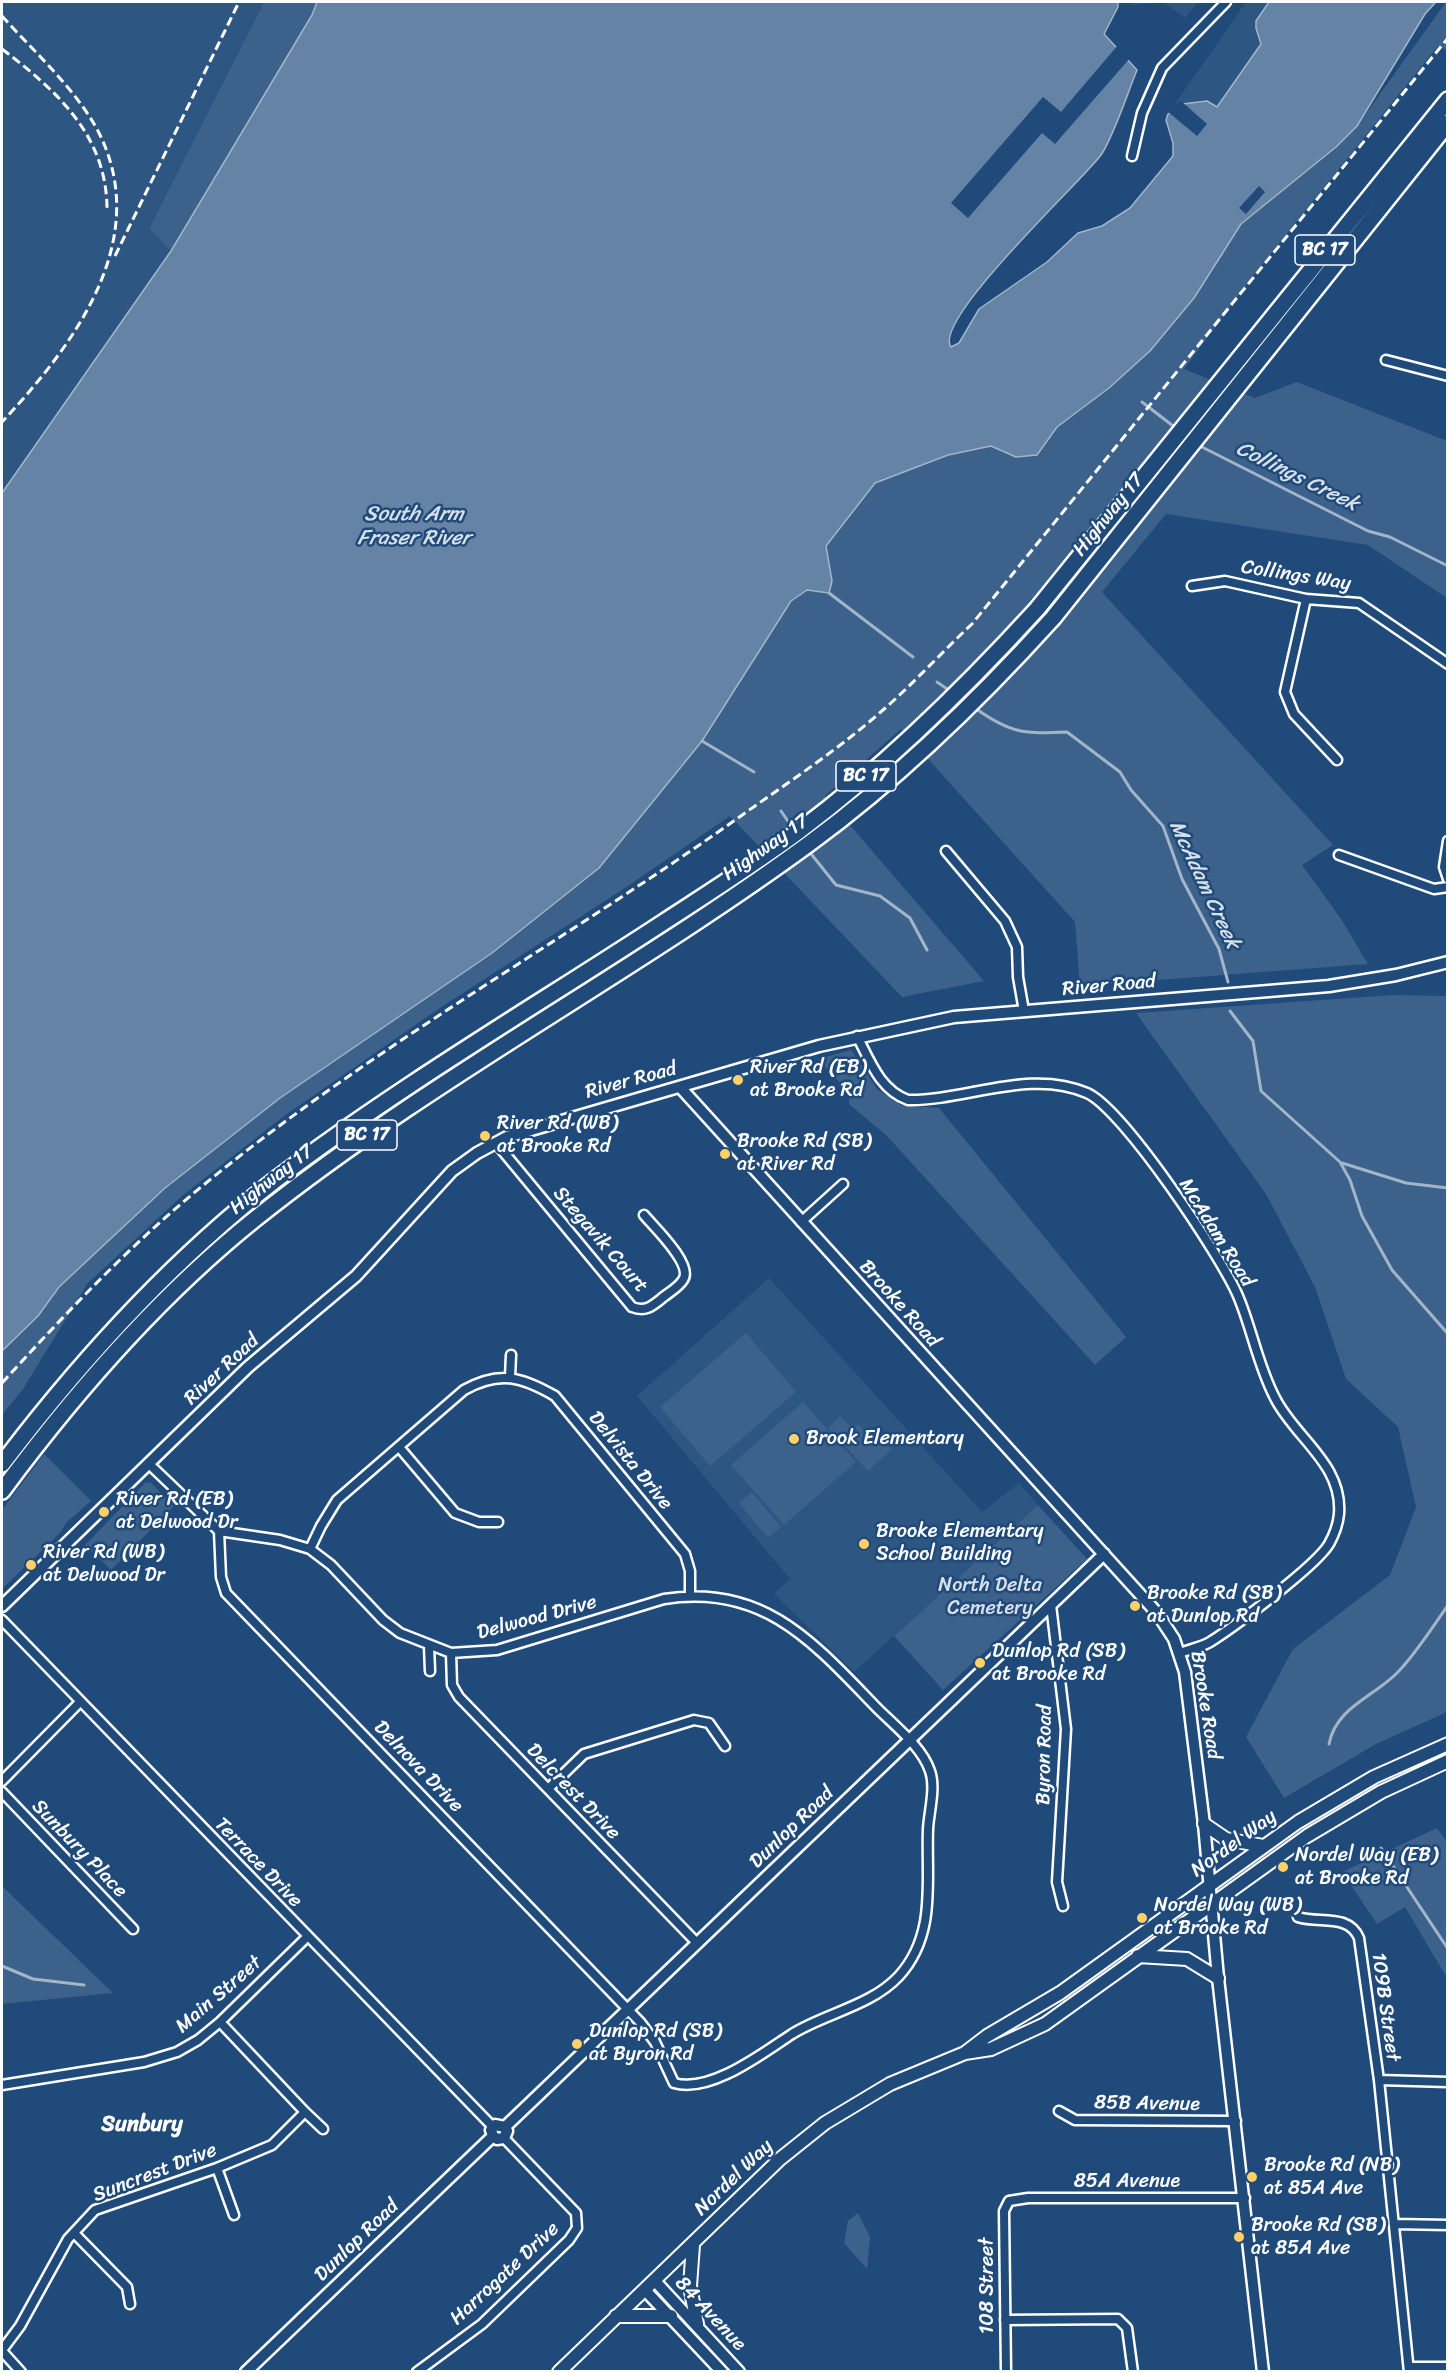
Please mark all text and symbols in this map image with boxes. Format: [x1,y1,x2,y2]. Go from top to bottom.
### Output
road number: BC 17 [1295,235,1355,265]
water label: Collings Creek [1232,436,1362,518]
street label: Highway 17 [1068,469,1150,561]
water label: South Arm Fraser River [358,502,470,552]
street label: Collings Way [1239,555,1353,597]
road number: BC 17 [836,761,896,791]
street label: Highway 17 [718,810,814,886]
water label: McAdam Creek [1163,817,1245,953]
street label: River Road [1061,970,1157,1002]
place label: River Rd (EB) at Brooke Rd [750,1056,866,1103]
street label: River Road [583,1057,679,1105]
marker: River Rd (EB) at Brooke Rd [731,1073,745,1087]
place label: River Rd (WB) at Brooke Rd [497,1112,618,1159]
road number: BC 17 [337,1120,397,1150]
marker: River Rd (WB) at Brooke Rd [478,1129,492,1143]
place label: Brooke Rd (SB) at River Rd [737,1130,871,1177]
street label: Highway 17 [225,1140,319,1220]
marker: Brooke Rd (SB) at River Rd [718,1147,732,1161]
street label: McAdam Road [1173,1174,1259,1292]
street label: Stegavik Court [547,1182,653,1298]
street label: Brooke Road [853,1255,945,1353]
street label: River Road [180,1329,264,1411]
street label: Delvista Drive [583,1407,677,1515]
place label: Brook Elementary [806,1427,964,1451]
marker: Brook Elementary [787,1432,801,1446]
place label: River Rd (EB) at Delwood Dr [116,1488,238,1535]
marker: River Rd (EB) at Delwood Dr [97,1505,111,1519]
place label: Brooke Elementary School Building [876,1520,1043,1567]
marker: Brooke Elementary School Building [857,1537,871,1551]
place label: River Rd (WB) at Delwood Dr [43,1541,165,1588]
marker: River Rd (WB) at Delwood Dr [24,1558,38,1572]
park label: North Delta Cemetery [938,1574,1042,1621]
place label: Brooke Rd (SB) at Dunlop Rd [1147,1582,1281,1629]
street label: Delwood Drive [475,1591,599,1645]
marker: Brooke Rd (SB) at Dunlop Rd [1128,1599,1142,1613]
place label: Dunlop Rd (SB) at Brooke Rd [992,1640,1124,1687]
street label: Brooke Road [1185,1649,1225,1761]
marker: Dunlop Rd (SB) at Brooke Rd [973,1656,987,1670]
street label: Byron Road [1032,1705,1058,1805]
street label: Delnova Drive [368,1716,468,1818]
street label: Delcrest Drive [521,1739,625,1845]
street label: Dunlop Road [745,1782,839,1874]
street label: Sunbury Place [26,1795,132,1903]
street label: Nordel Way [1187,1805,1281,1883]
street label: Terrace Drive [209,1813,307,1913]
place label: Nordel Way (EB) at Brooke Rd [1295,1844,1438,1891]
marker: Nordel Way (EB) at Brooke Rd [1276,1860,1290,1874]
place label: Nordel Way (WB) at Brooke Rd [1154,1894,1301,1941]
marker: Nordel Way (WB) at Brooke Rd [1135,1911,1149,1925]
street label: Main Street [171,1951,267,2039]
street label: 109B Street [1366,1951,1404,2063]
place label: Dunlop Rd (SB) at Byron Rd [589,2020,721,2067]
marker: Dunlop Rd (SB) at Byron Rd [570,2037,584,2051]
street label: 85B Avenue [1094,2091,1200,2117]
district label: Sunbury [101,2112,183,2138]
street label: Nordel Way [690,2135,778,2221]
street label: Suncrest Drive [90,2138,220,2208]
place label: Brooke Rd (NB) at 85A Ave [1264,2154,1399,2201]
street label: 85A Avenue [1074,2170,1180,2194]
marker: Brooke Rd (NB) at 85A Ave [1245,2170,1259,2184]
street label: Dunlop Road [310,2195,404,2287]
place label: Brooke Rd (SB) at 85A Ave [1251,2214,1385,2261]
street label: Harrogate Drive [445,2217,565,2331]
marker: Brooke Rd (SB) at 85A Ave [1232,2230,1246,2244]
street label: 108 Street [976,2238,1000,2334]
street label: 84 Avenue [669,2272,751,2356]

